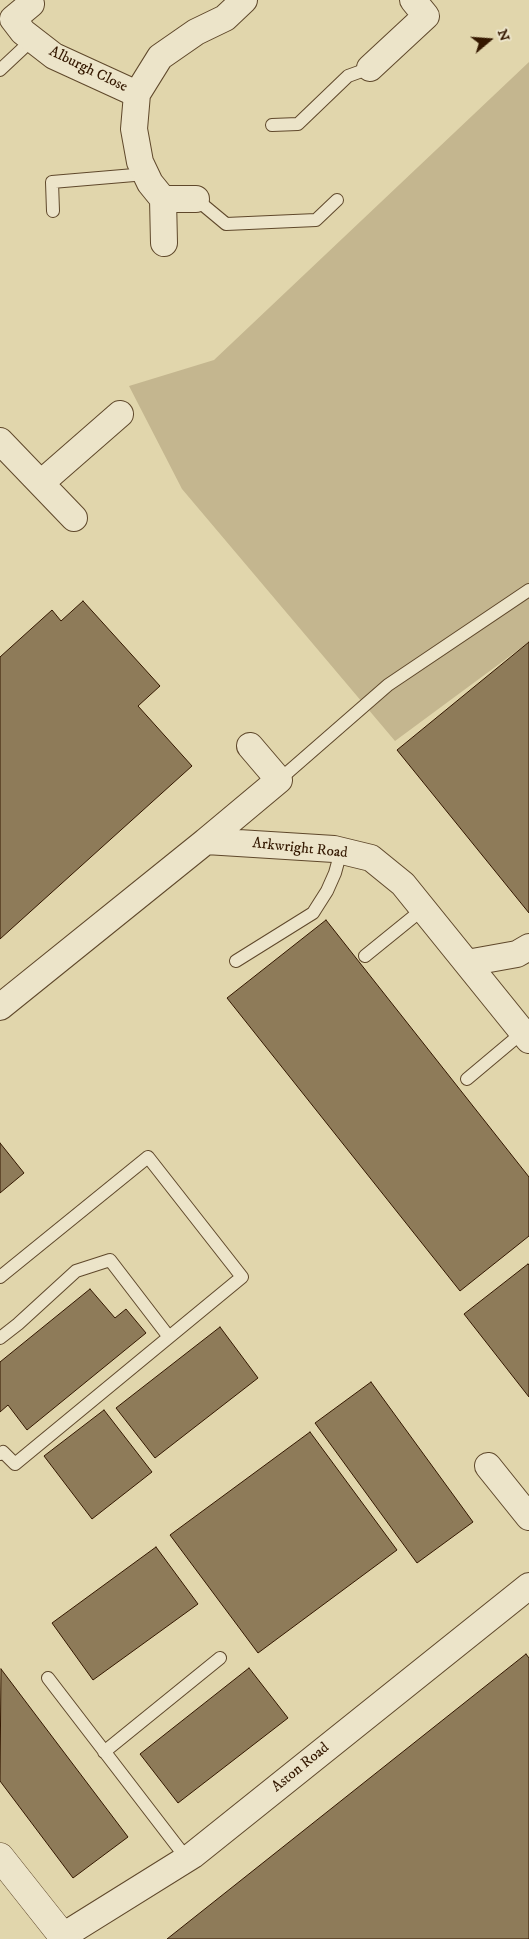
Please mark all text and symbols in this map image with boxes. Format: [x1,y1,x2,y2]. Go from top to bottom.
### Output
north arrow [464,15,514,65]
text: N [493,27,514,44]
street label: Alburgh Close [46,43,130,97]
street label: Arkwright Road [251,835,349,863]
street label: Aston Road [269,1739,333,1797]

